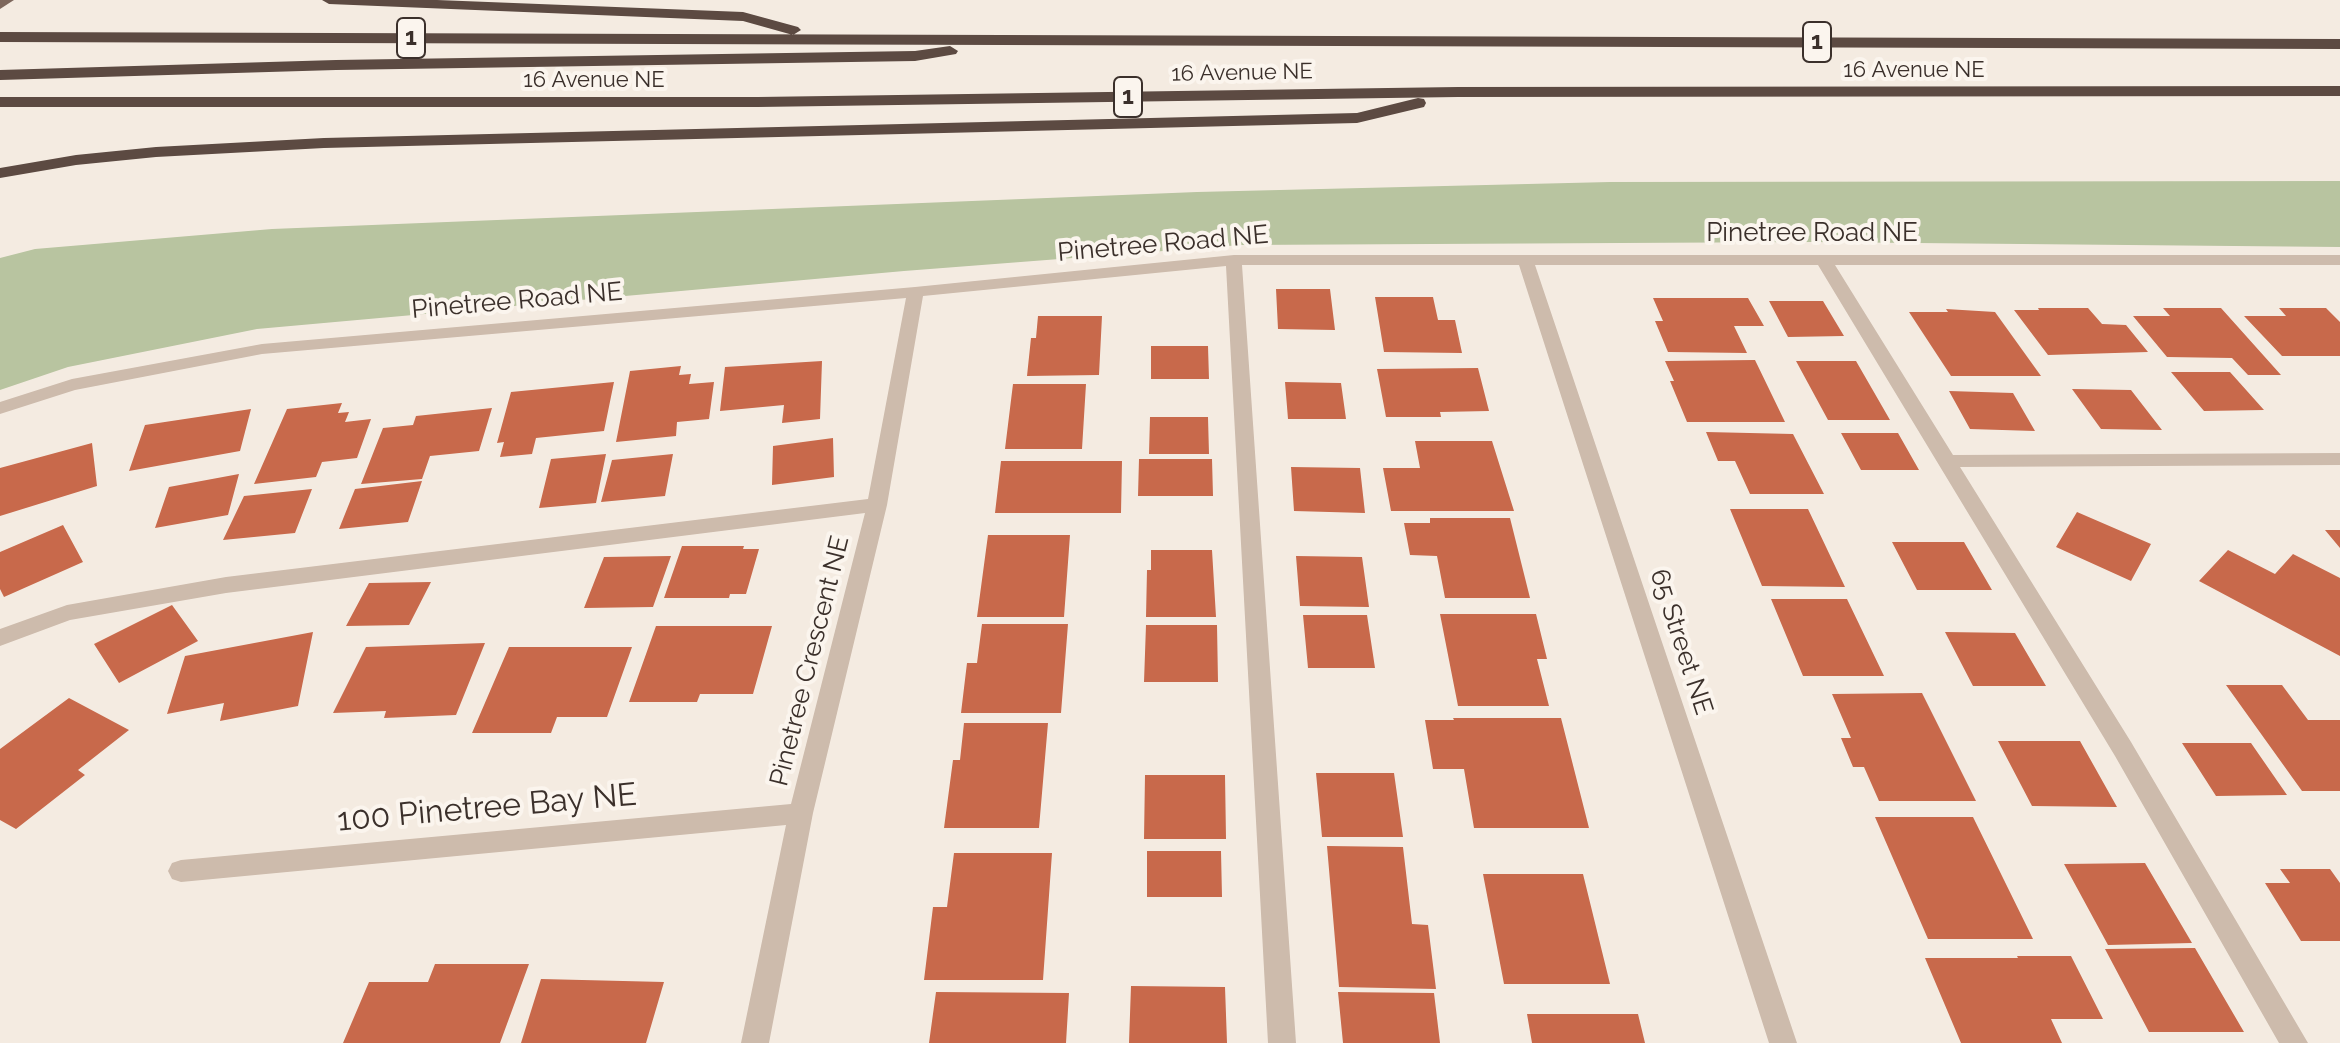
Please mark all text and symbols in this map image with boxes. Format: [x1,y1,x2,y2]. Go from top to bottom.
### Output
road number: 1 [397,18,425,58]
road number: 1 [1803,22,1831,62]
street label: 16 Avenue NE [1843,57,1985,83]
street label: 16 Avenue NE [1171,59,1313,87]
street label: 16 Avenue NE [523,67,665,93]
road number: 1 [1114,77,1142,117]
street label: Pinetree Road NE [1706,217,1918,249]
street label: Pinetree Road NE [1056,219,1270,269]
street label: Pinetree Road NE [410,276,624,326]
street label: Pinetree Crescent NE [764,533,856,789]
street label: 65 Street NE [1643,565,1719,719]
street label: 100 Pinetree Bay NE [336,776,638,840]

